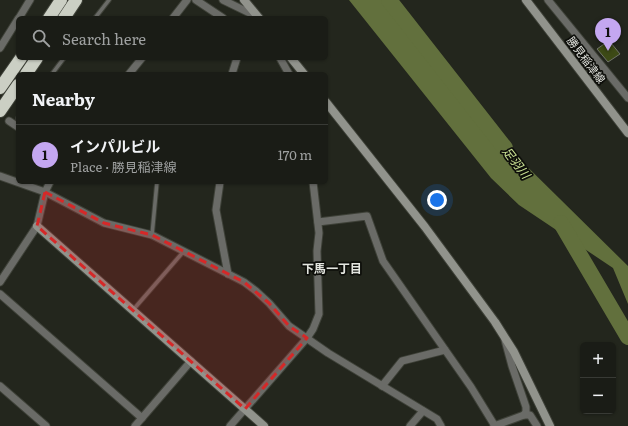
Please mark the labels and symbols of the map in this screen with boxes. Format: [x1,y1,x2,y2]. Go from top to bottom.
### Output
pin: 1 [595,18,621,51]
street label: 勝見稲津線 [564,33,610,86]
water label: 足羽川 [499,143,536,184]
your location [427,190,447,210]
district label: 下馬一丁目 [302,259,362,277]

